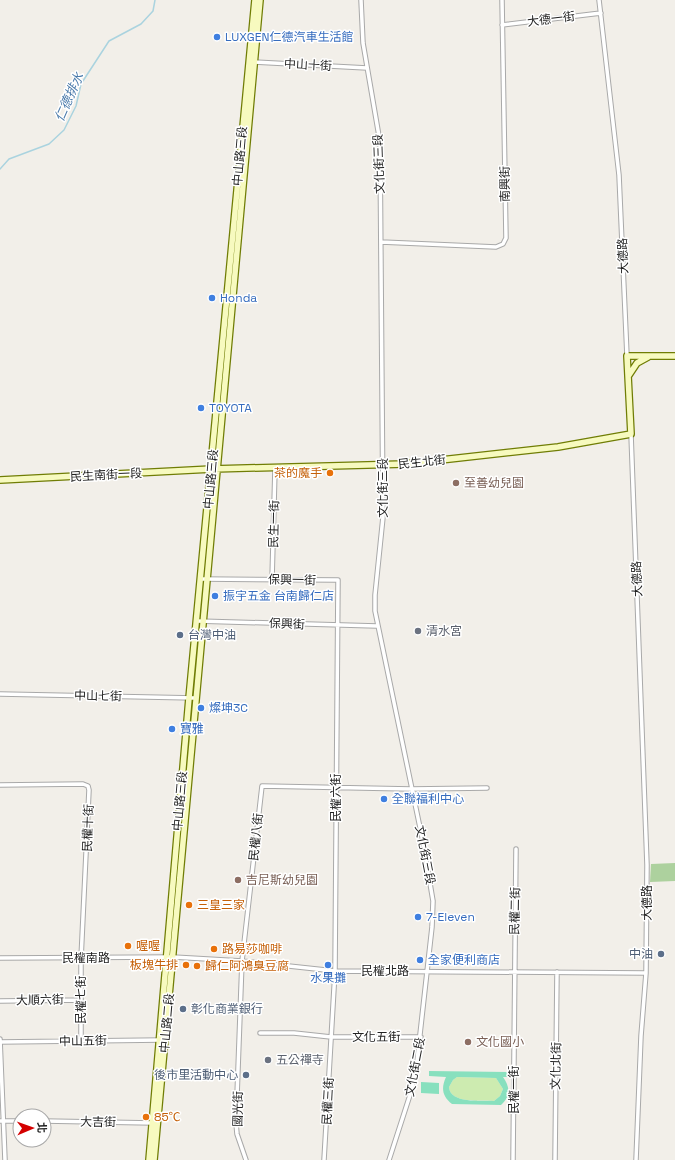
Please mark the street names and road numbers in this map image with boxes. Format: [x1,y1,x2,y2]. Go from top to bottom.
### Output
street label: 大德一街 [526,8,576,30]
street label: 中山十街 [284,56,332,74]
street label: 中山路三段 [229,125,251,187]
street label: 文化街三段 [370,134,388,194]
street label: 南興街 [497,166,513,202]
street label: 大德路 [614,238,632,274]
street label: 中山路三段 [200,448,222,510]
street label: 民生北街 [397,452,447,472]
street label: 文化街三段 [375,458,391,518]
street label: 民生南街一段 [70,465,142,485]
street label: 民生一街 [266,500,282,548]
street label: 大德路 [628,561,646,597]
street label: 保興一街 [268,572,316,588]
street label: 保興街 [269,615,305,633]
street label: 中山七街 [74,688,122,704]
street label: 中山路三段 [169,770,191,832]
street label: 民權六街 [328,774,344,822]
street label: 民權十街 [79,804,97,852]
street label: 民權八街 [246,812,266,862]
street label: 文化街三段 [411,824,439,886]
street label: 大德路 [639,885,655,921]
street label: 民權二街 [507,887,523,935]
street label: 民權南路 [62,950,110,966]
street label: 民權北路 [361,963,409,979]
street label: 民權七街 [73,976,89,1024]
street label: 大順六街 [16,992,64,1008]
street label: 中山路二段 [156,992,178,1054]
street label: 文化五街 [352,1029,400,1045]
street label: 中山五街 [59,1033,107,1049]
street label: 文化街二段 [401,1036,429,1098]
street label: 文化北街 [548,1042,564,1090]
street label: 民權一街 [506,1066,522,1114]
street label: 民權三街 [319,1077,337,1125]
street label: 國光街 [230,1091,246,1127]
street label: 大吉街 [80,1114,116,1130]

